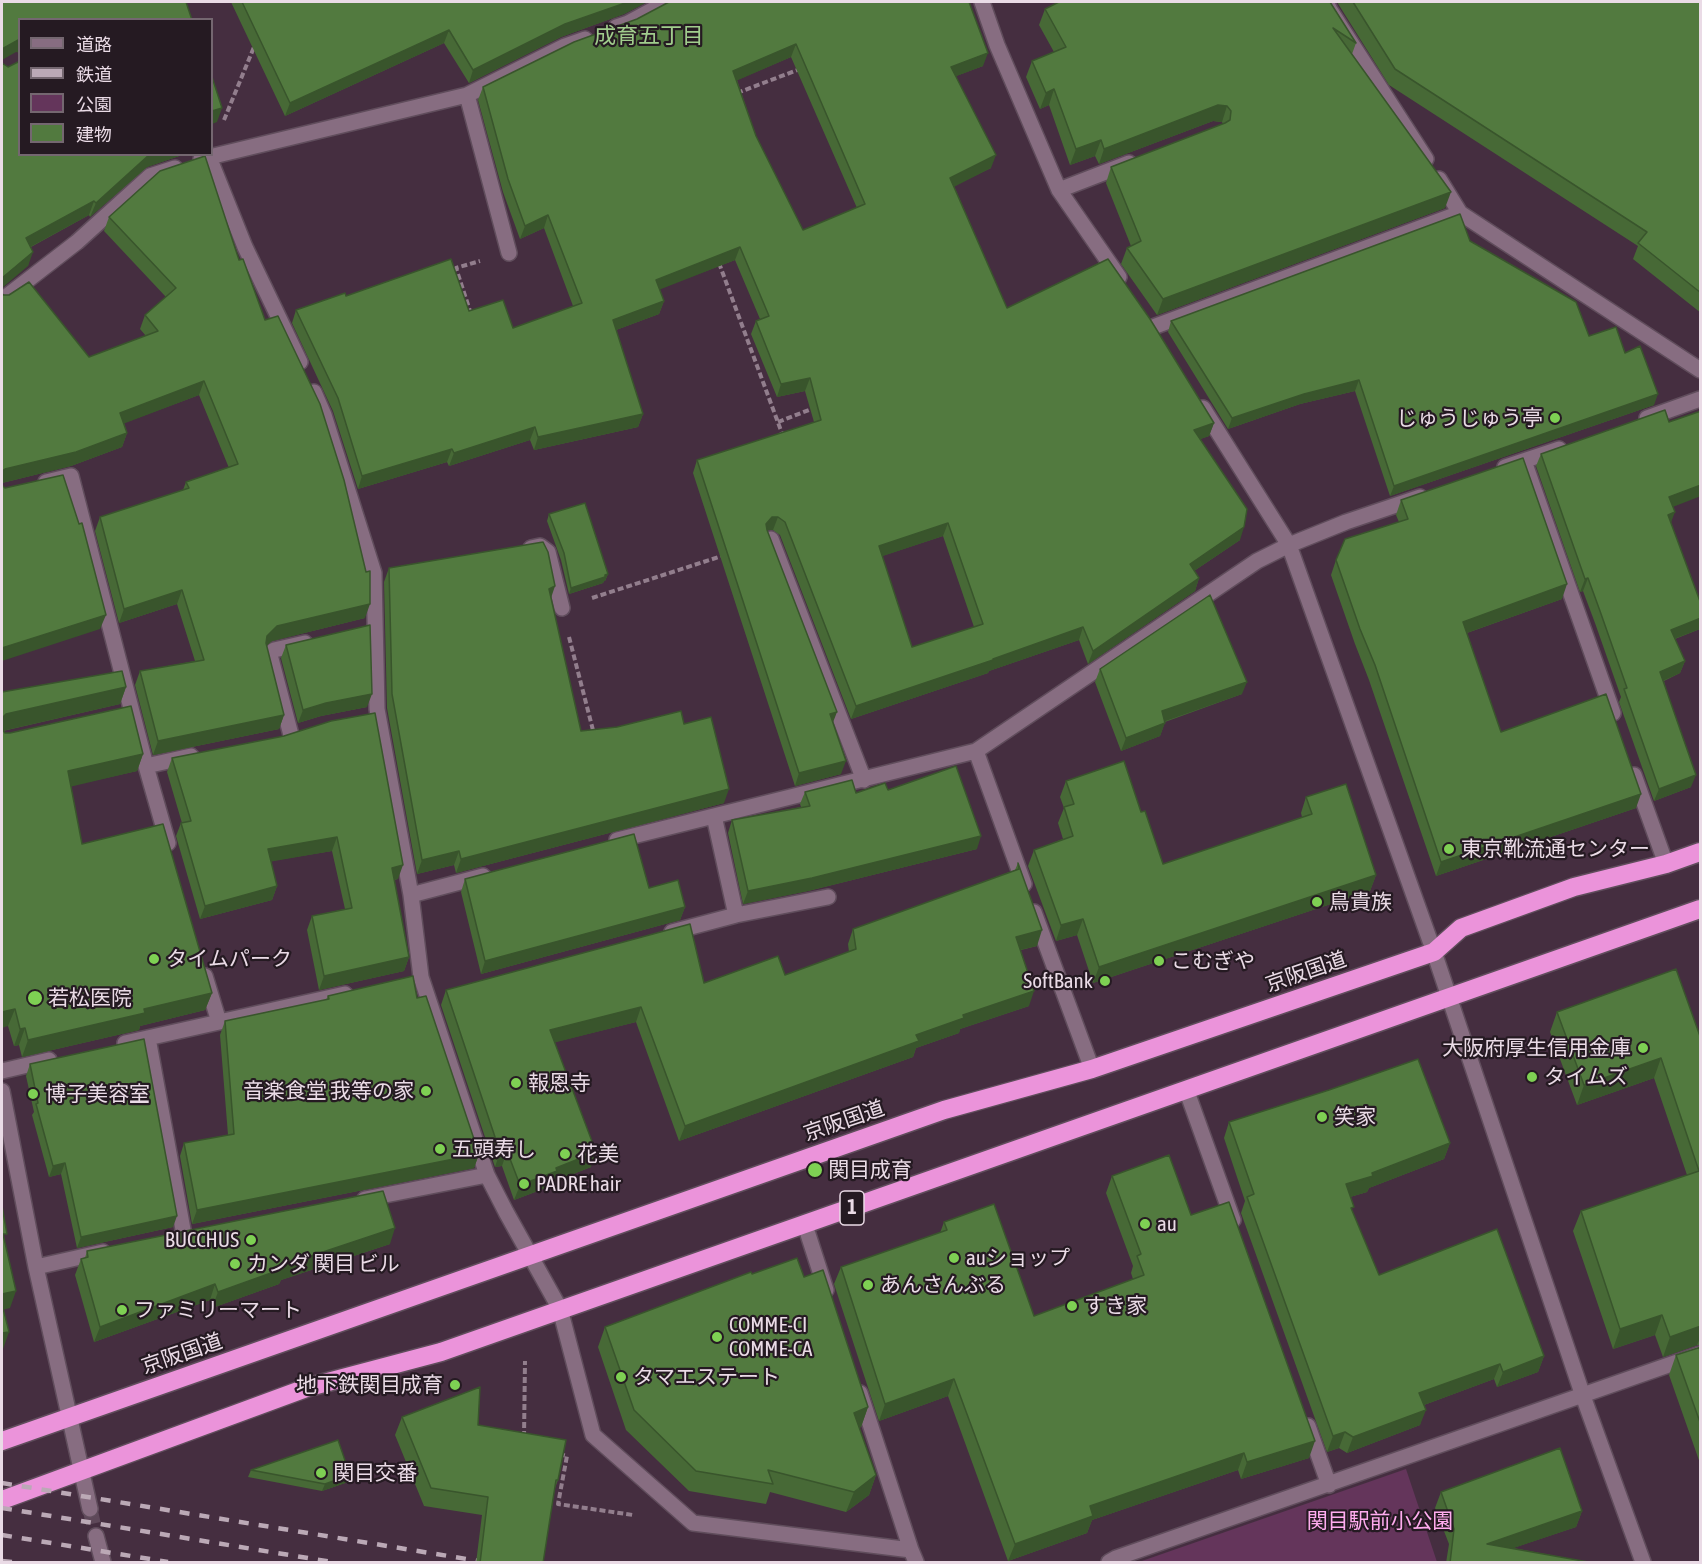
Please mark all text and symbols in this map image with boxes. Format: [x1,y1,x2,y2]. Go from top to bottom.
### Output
legend [18,18,213,156]
district label: 成育五丁目 [594,23,704,49]
text: 道路 [76,34,112,55]
text: 鉄道 [76,64,112,85]
text: 公園 [76,94,112,115]
text: 建物 [76,124,112,145]
place label: じゅうじゅう亭 [1396,405,1543,431]
marker: じゅうじゅう亭 [1548,411,1562,425]
place label: 東京靴流通センター [1461,836,1650,862]
marker: 東京靴流通センター [1442,842,1456,856]
place label: 鳥貴族 [1329,889,1392,915]
marker: 鳥貴族 [1310,895,1324,909]
place label: タイムパーク [166,946,292,972]
street label: 京阪国道 [1262,946,1350,998]
place label: こむぎや [1171,948,1255,974]
marker: タイムパーク [147,952,161,966]
marker: こむぎや [1152,954,1166,968]
place label: SoftBank [1023,968,1093,994]
marker: SoftBank [1098,974,1112,988]
place label: 若松医院 [48,985,132,1011]
marker: 若松医院 [26,989,44,1007]
place label: 大阪府厚生信用金庫 [1442,1035,1631,1061]
marker: 大阪府厚生信用金庫 [1636,1041,1650,1055]
place label: タイムズ [1544,1064,1628,1090]
place label: 報恩寺 [528,1070,591,1096]
marker: タイムズ [1525,1070,1539,1084]
marker: 報恩寺 [509,1076,523,1090]
place label: 音楽食堂 我等の家 [243,1078,414,1104]
place label: 博子美容室 [45,1081,150,1107]
marker: 音楽食堂 我等の家 [419,1084,433,1098]
marker: 博子美容室 [26,1087,40,1101]
street label: 京阪国道 [800,1095,888,1147]
place label: 笑家 [1334,1104,1376,1130]
marker: 笑家 [1315,1110,1329,1124]
place label: 五頭寿し [452,1136,536,1162]
place label: 花美 [577,1141,619,1167]
marker: 五頭寿し [433,1142,447,1156]
marker: 花美 [558,1147,572,1161]
place label: 関目成育 [828,1157,912,1183]
marker: 関目成育 [806,1161,824,1179]
place label: PADRE hair [536,1171,621,1197]
marker: PADRE hair [517,1177,531,1191]
road number: 1 [840,1191,864,1225]
place label: au [1157,1211,1177,1237]
marker: au [1138,1217,1152,1231]
place label: BUCCHUS [165,1227,239,1253]
marker: BUCCHUS [244,1233,258,1247]
place label: auショップ [966,1245,1070,1271]
place label: カンダ 関目 ビル [247,1251,400,1277]
marker: auショップ [947,1251,961,1265]
marker: カンダ 関目 ビル [228,1257,242,1271]
place label: あんさんぶる [880,1272,1006,1298]
marker: あんさんぶる [861,1278,875,1292]
place label: すき家 [1084,1293,1147,1319]
place label: ファミリーマート [134,1297,302,1323]
marker: すき家 [1065,1299,1079,1313]
marker: ファミリーマート [115,1303,129,1317]
place label: COMME-CI COMME-CA [729,1312,812,1362]
street label: 京阪国道 [138,1328,226,1380]
marker: COMME-CI COMME-CA [710,1330,724,1344]
place label: タマエステート [633,1364,780,1390]
marker: タマエステート [614,1370,628,1384]
place label: 地下鉄関目成育 [296,1372,443,1398]
marker: 地下鉄関目成育 [448,1378,462,1392]
place label: 関目交番 [333,1460,417,1486]
marker: 関目交番 [314,1466,328,1480]
park label: 関目駅前小公園 [1307,1508,1453,1534]

